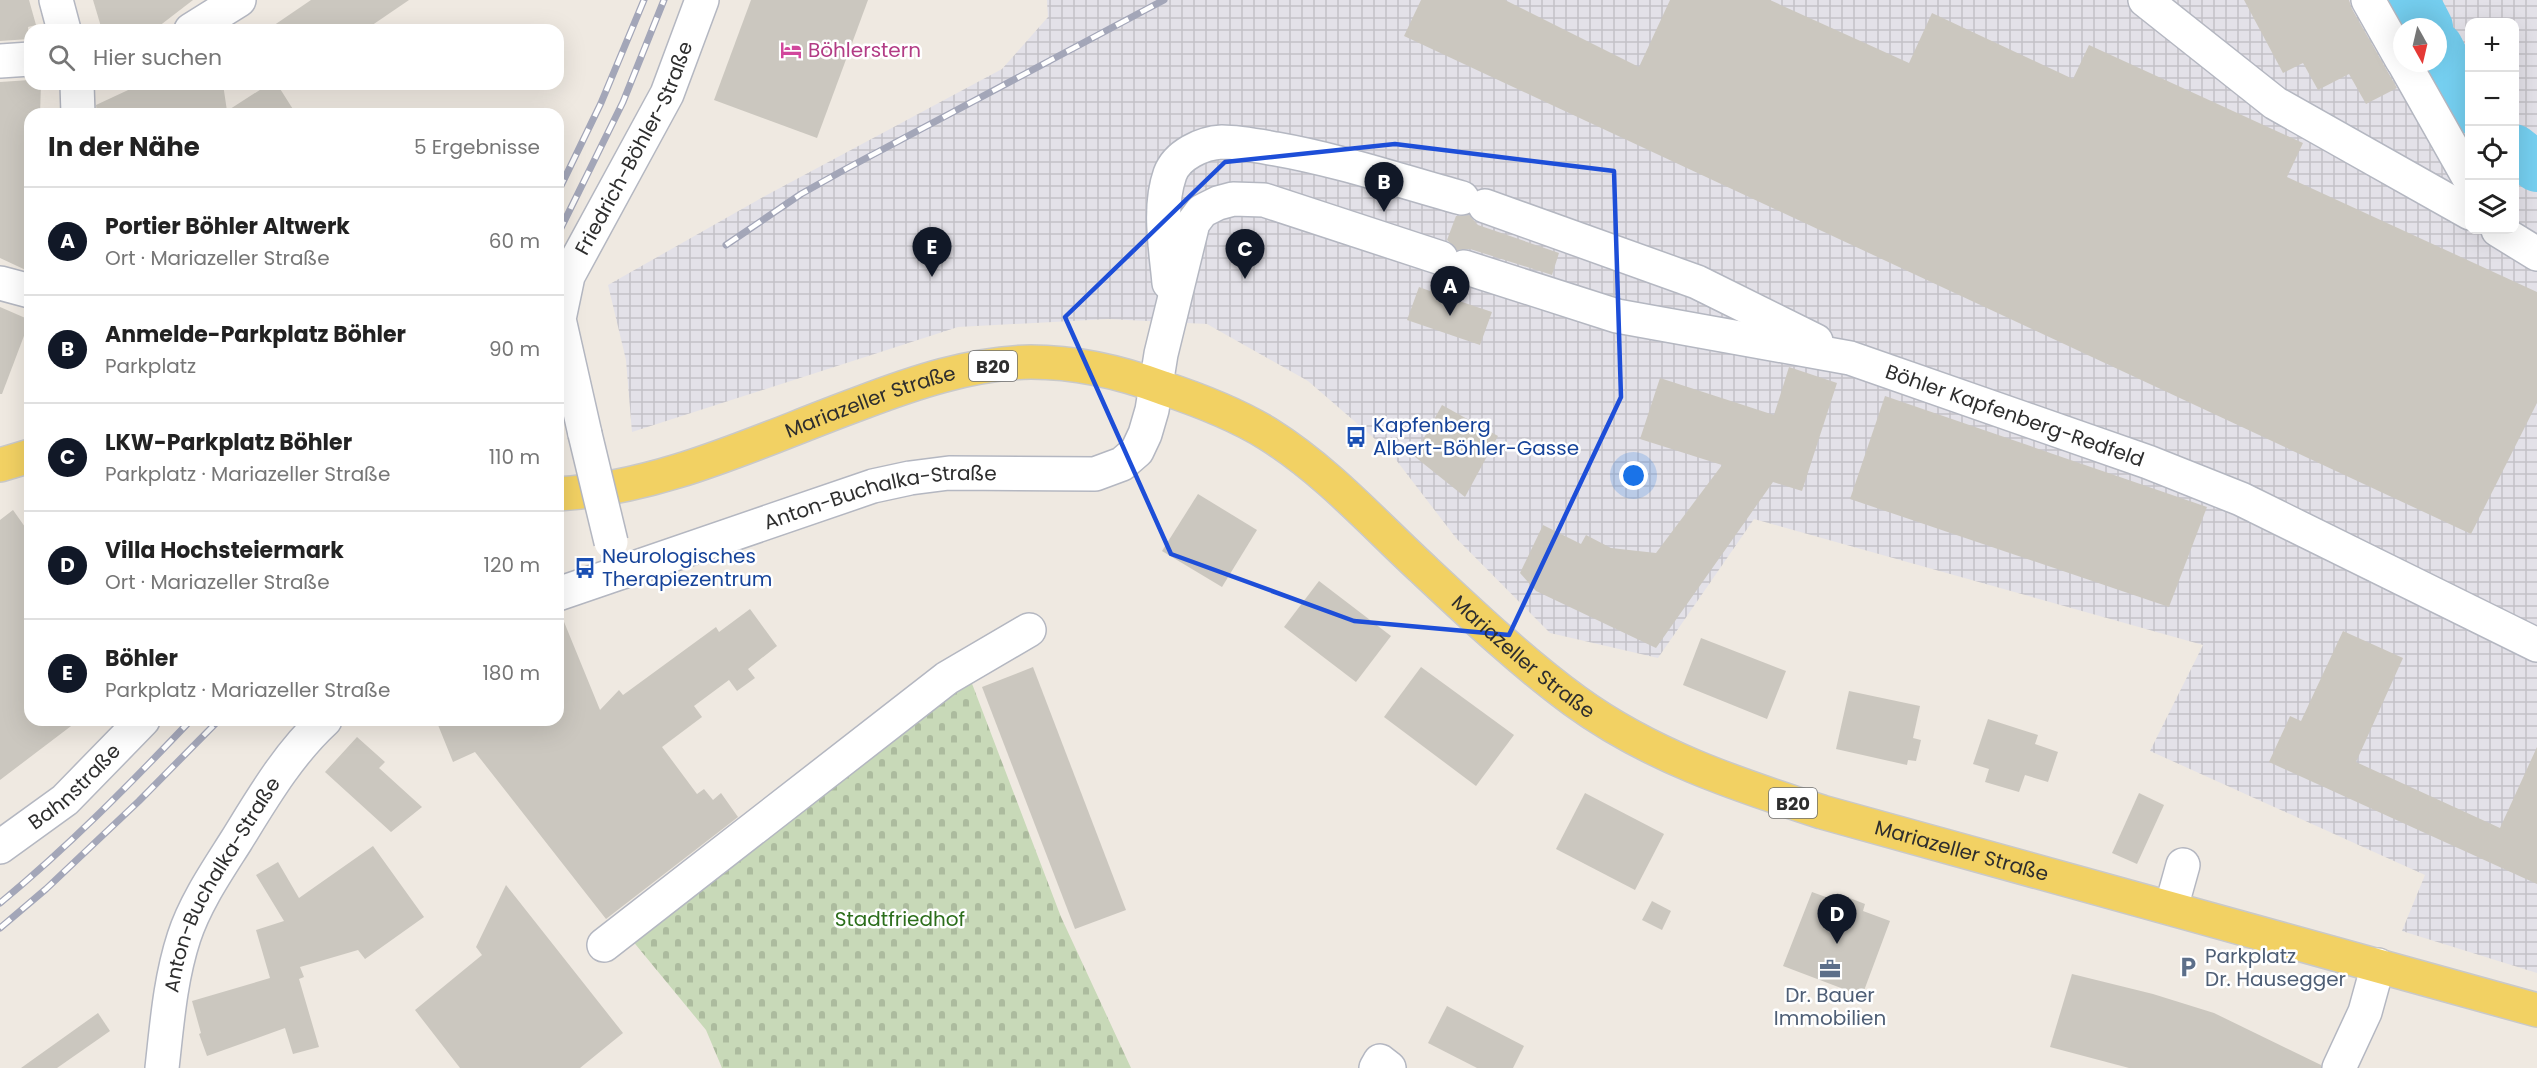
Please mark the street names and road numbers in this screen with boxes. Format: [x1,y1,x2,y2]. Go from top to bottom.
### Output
street label: Friedrich-Böhler-Straße [568,37,699,260]
road number: B20 [969,351,1017,381]
street label: Böhler Kapfenberg-Redfeld [1882,357,2148,474]
street label: Mariazeller Straße [781,359,958,445]
street label: Anton-Buchalka-Straße [760,459,997,536]
street label: Mariazeller Straße [1445,589,1601,725]
street label: Bahnstraße [23,737,127,836]
street label: Anton-Buchalka-Straße [157,771,287,995]
road number: B20 [1769,788,1817,818]
street label: Mariazeller Straße [1872,813,2052,888]

